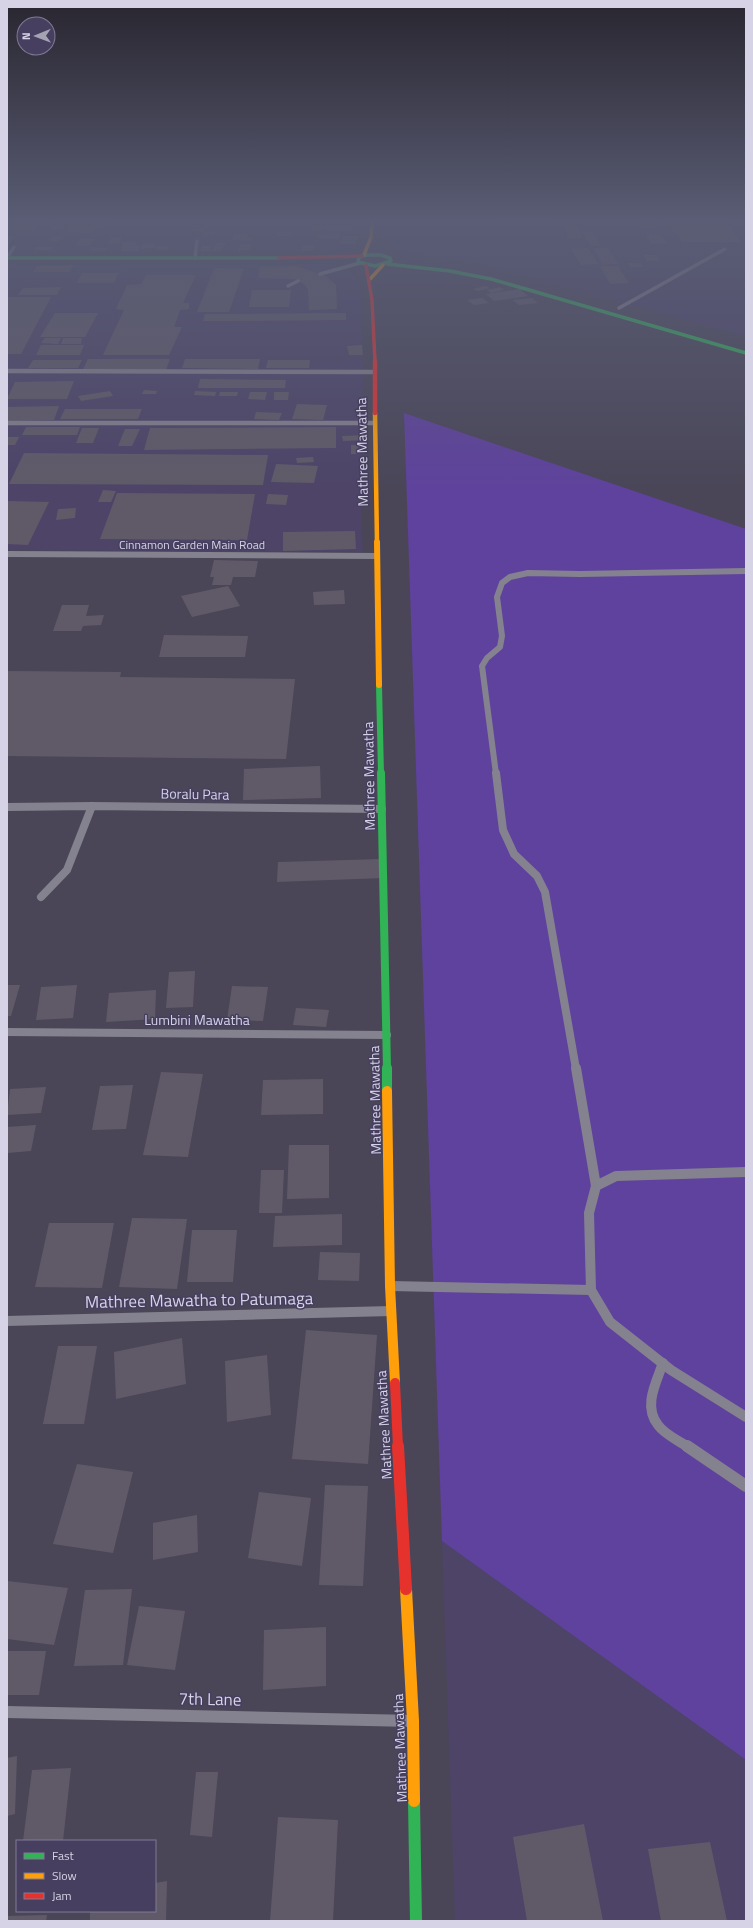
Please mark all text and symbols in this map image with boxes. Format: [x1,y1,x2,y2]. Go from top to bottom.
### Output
north arrow [16,16,56,56]
text: N [18,32,34,40]
street label: Mathree Mawatha [350,397,373,507]
street label: Cinnamon Garden Main Road [119,535,265,554]
street label: Mathree Mawatha [357,721,380,831]
street label: Boralu Para [160,782,230,805]
street label: Lumbini Mawatha [144,1009,250,1030]
street label: Mathree Mawatha [363,1045,386,1155]
street label: Mathree Mawatha to Patumaga [85,1285,314,1315]
street label: Mathree Mawatha [370,1370,397,1480]
street label: 7th Lane [178,1685,242,1713]
street label: Mathree Mawatha [387,1693,412,1803]
legend [16,1840,156,1912]
text: Fast [52,1846,75,1865]
text: Slow [52,1866,77,1885]
text: Jam [52,1886,72,1905]

